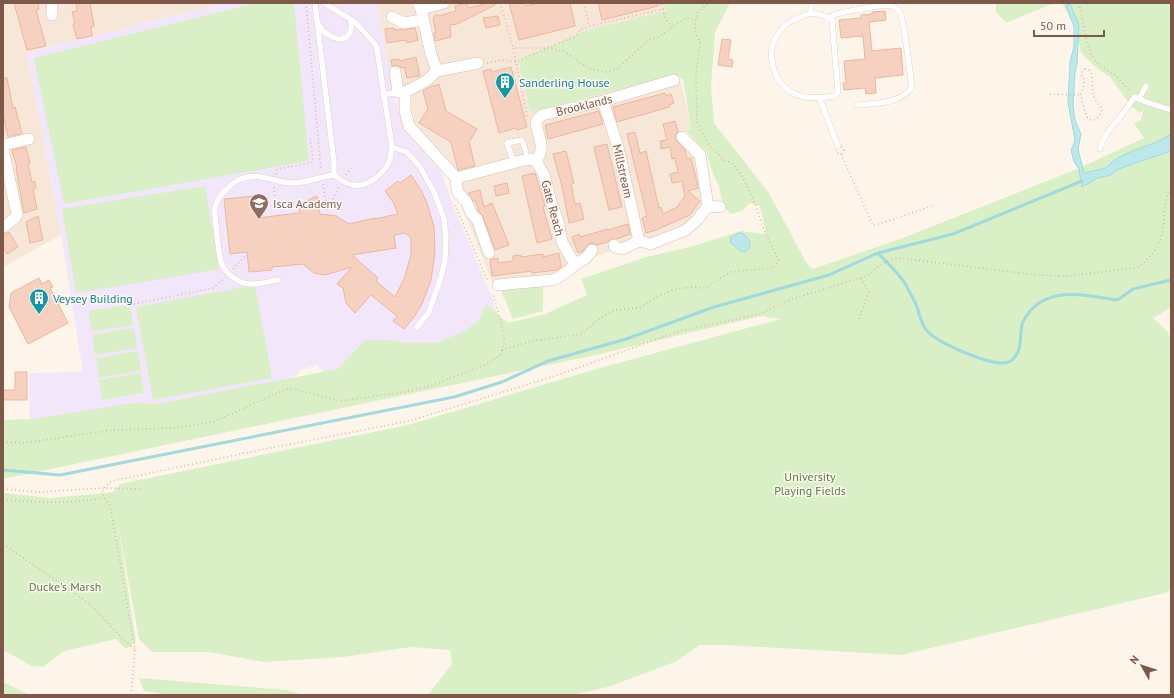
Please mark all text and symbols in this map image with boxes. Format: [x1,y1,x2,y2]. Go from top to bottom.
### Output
scale bar [1034,12,1104,38]
text: 50 m [1040,18,1066,33]
building icon: Sanderling House [494,71,516,99]
place label: Sanderling House [519,75,610,90]
street label: Brooklands [554,91,614,119]
street label: Millstream [610,143,636,199]
street label: Gate Reach [538,178,568,238]
school or university icon: Isca Academy [248,192,270,220]
place label: Isca Academy [273,196,342,211]
building icon: Veysey Building [28,287,50,315]
place label: Veysey Building [52,291,133,306]
park label: University Playing Fields [774,469,846,498]
park label: Ducke's Marsh [29,579,101,594]
north arrow [1122,646,1162,686]
text: N [1127,652,1142,667]

